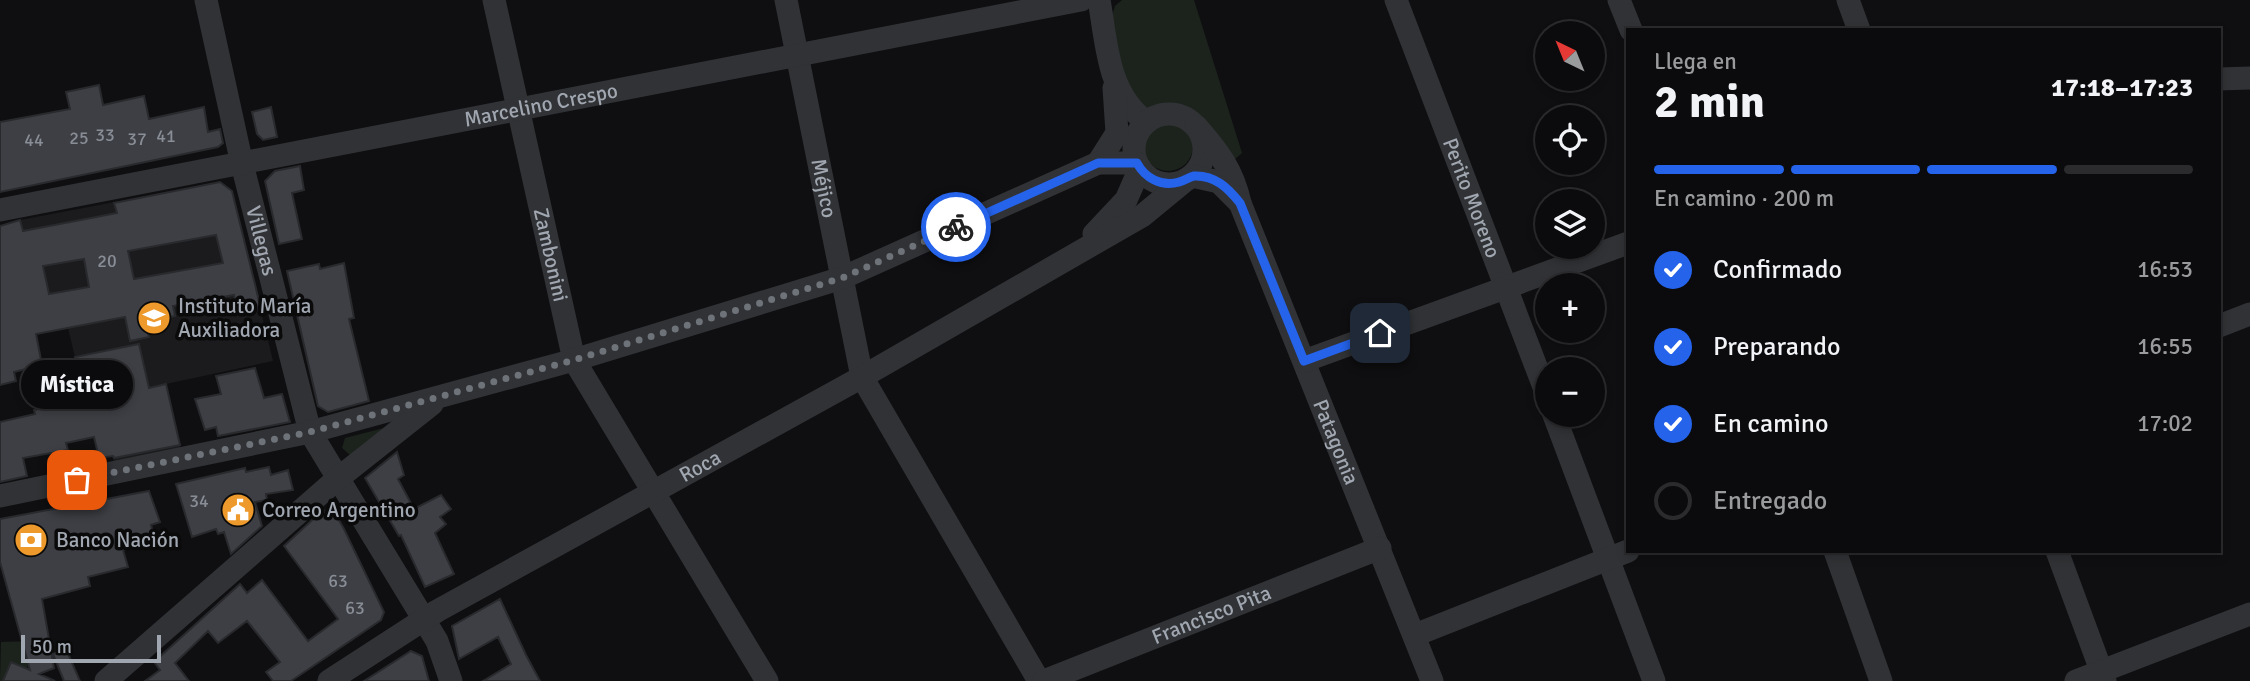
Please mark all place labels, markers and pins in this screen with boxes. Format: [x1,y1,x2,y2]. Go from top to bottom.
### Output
place label: Instituto María Auxiliadora [178,293,311,343]
school or university icon: Instituto María Auxiliadora [135,299,173,337]
pin [1350,303,1410,363]
callout: Mística [21,361,133,410]
pin [47,450,107,510]
public building icon: Correo Argentino [219,491,257,529]
place label: Correo Argentino [262,497,416,523]
bank icon: Banco Nación [12,521,50,559]
place label: Banco Nación [56,527,179,553]

